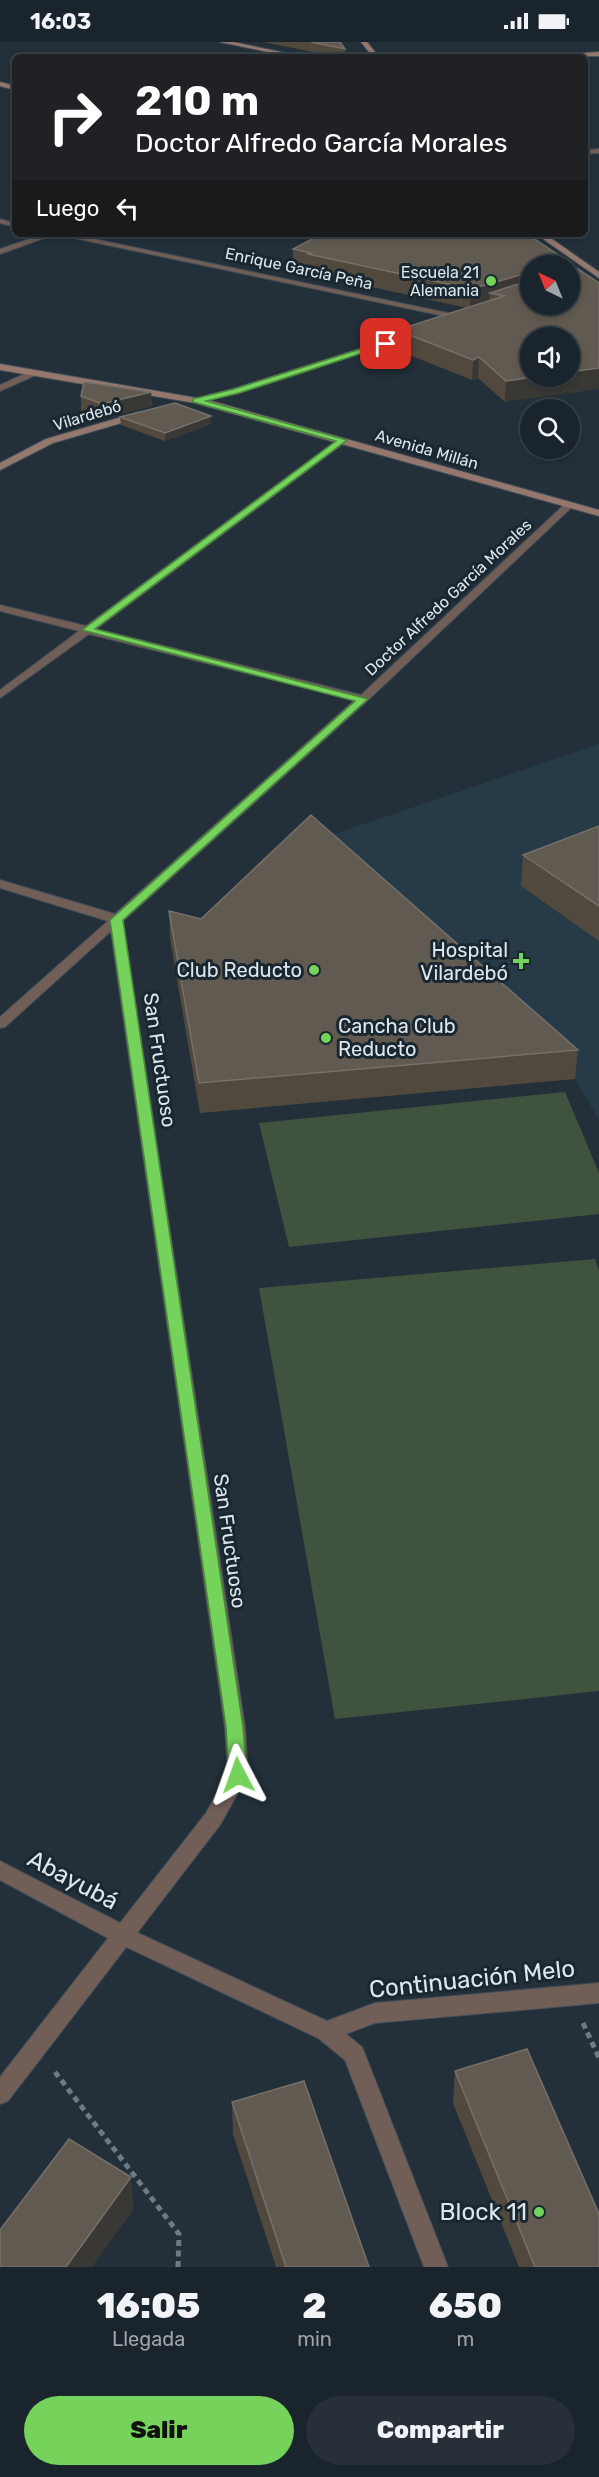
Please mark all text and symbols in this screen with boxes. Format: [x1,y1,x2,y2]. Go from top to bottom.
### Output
text: 16:03 [30,8,91,35]
text: 210 m [135,76,259,126]
icon: right [36,78,114,156]
text: Doctor Alfredo García Morales [135,127,508,159]
icon: left [111,192,144,225]
text: Luego [36,195,99,222]
street label: Enrique García Peña [223,244,374,293]
north arrow [520,255,580,315]
map controls [520,255,580,459]
place label: Escuela 21 Alemania [401,263,479,300]
marker: Escuela 21 Alemania [484,274,498,288]
pin [360,318,411,369]
icon: arrive [369,327,402,360]
button: sound [520,327,580,387]
street label: Vilardebó [51,396,123,435]
button: search [520,399,580,459]
street label: Avenida Millán [373,426,481,473]
street label: Doctor Alfredo García Morales [361,515,536,680]
place label: Hospital Vilardebó [420,938,508,985]
marker: Hospital Vilardebó [512,952,530,970]
place label: Club Reducto [177,958,302,982]
marker: Club Reducto [307,963,321,977]
street label: San Fructuoso [139,991,181,1129]
place label: Cancha Club Reducto [338,1014,456,1061]
marker: Cancha Club Reducto [319,1031,333,1045]
street label: San Fructuoso [209,1472,251,1610]
position arrow [206,1743,270,1807]
street label: Abayubá [23,1845,123,1915]
street label: Continuación Melo [368,1954,576,2004]
place label: Block 11 [440,2198,527,2226]
marker: Block 11 [532,2205,546,2219]
text: 16:05 [97,2284,200,2327]
text: 2 [302,2284,327,2327]
text: 650 [429,2284,502,2327]
text: Llegada [112,2327,185,2351]
text: min [297,2327,332,2351]
text: m [457,2327,474,2351]
button: Salir [24,2396,294,2465]
button: Compartir [306,2396,575,2465]

